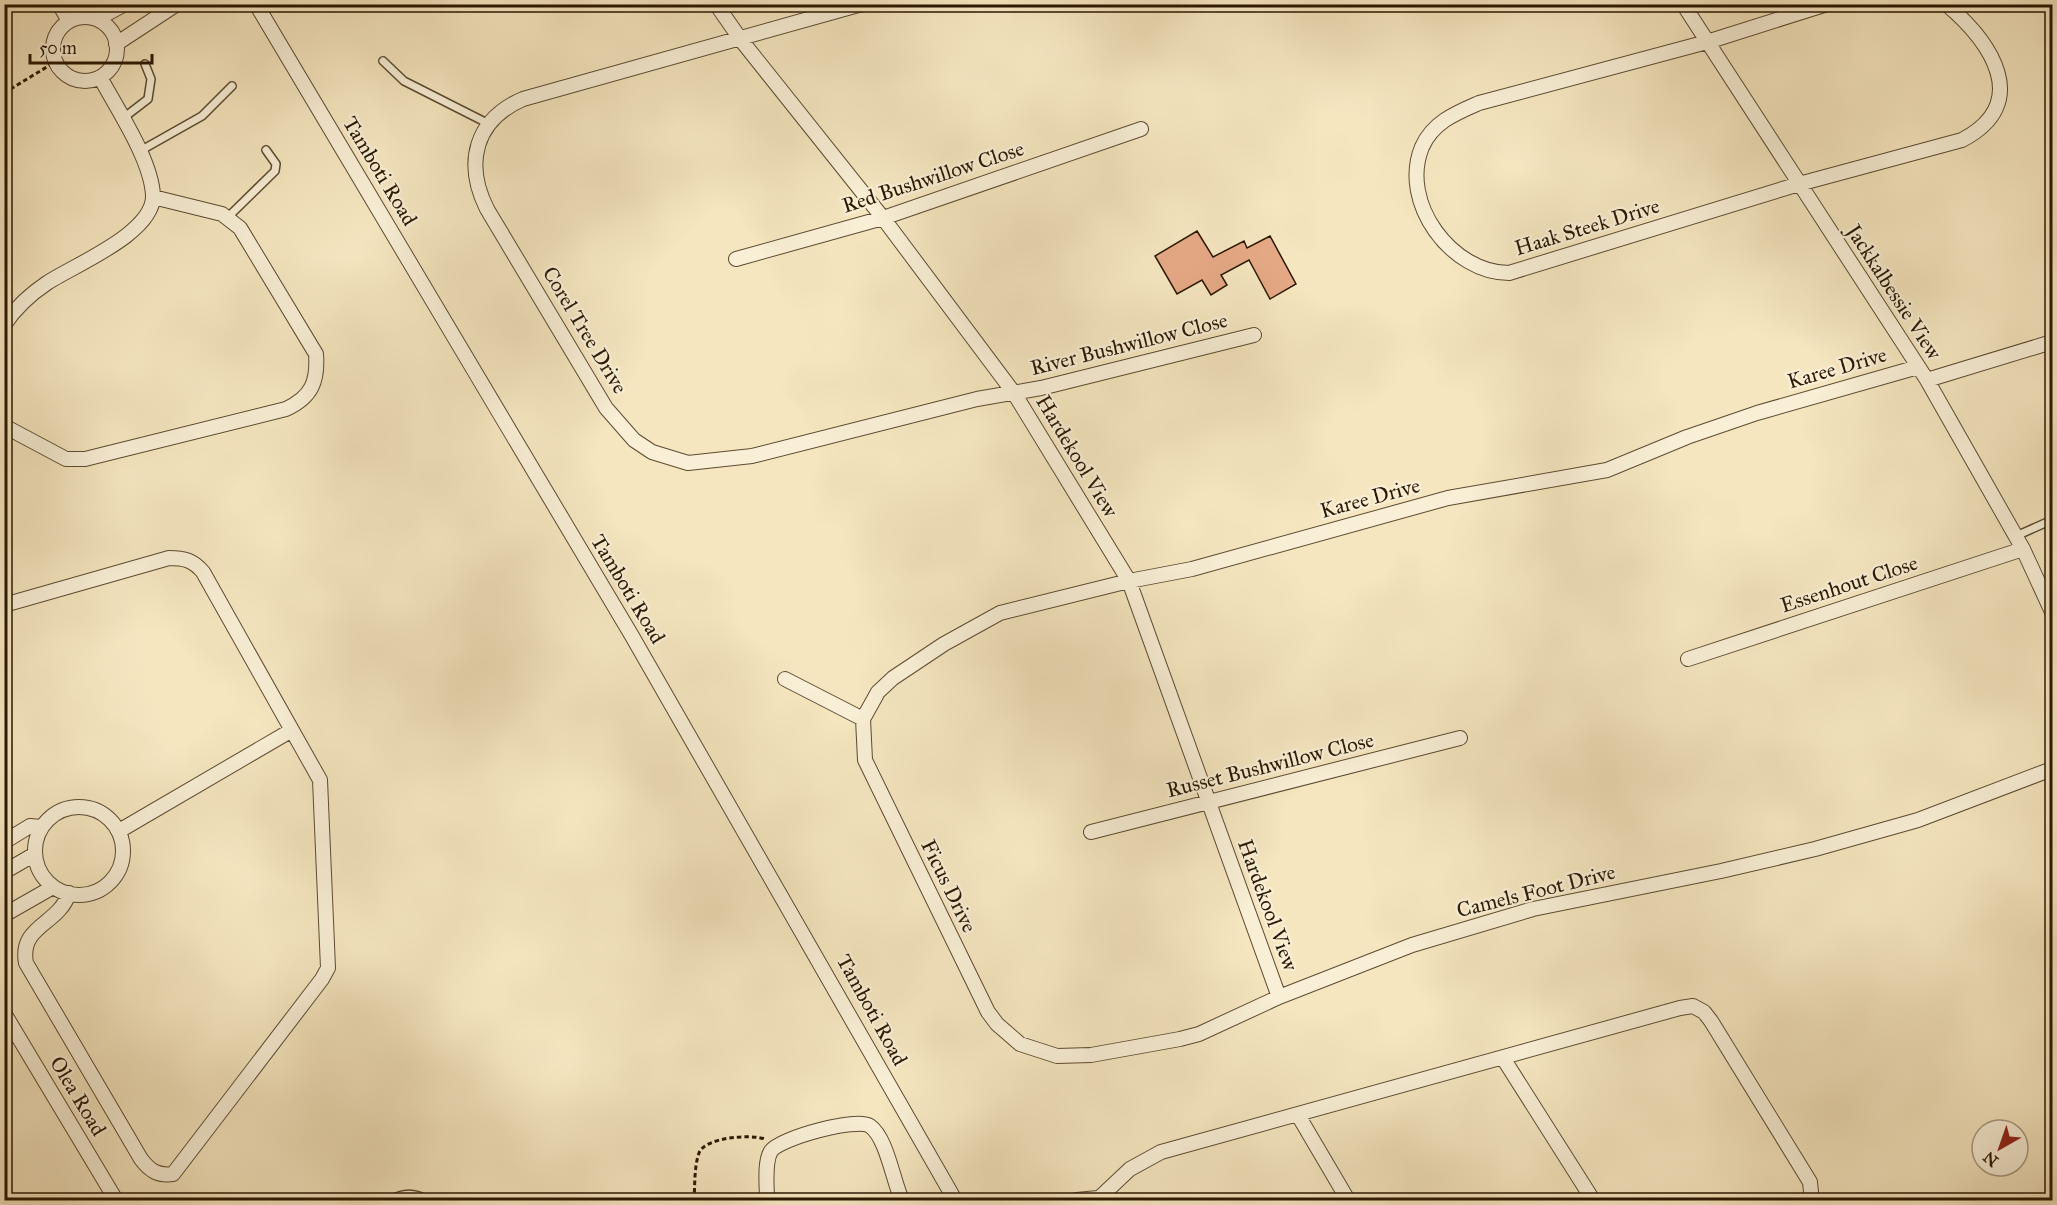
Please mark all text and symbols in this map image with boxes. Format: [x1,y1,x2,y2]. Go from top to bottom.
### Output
scale bar [30,27,152,65]
text: 50 m [39,37,77,59]
street label: Tamboti Road [337,112,423,231]
street label: Red Bushwillow Close [839,135,1027,219]
street label: Haak Steek Drive [1511,193,1663,261]
street label: Jackkalbessie View [1840,218,1947,365]
street label: Corel Tree Drive [537,262,633,399]
street label: River Bushwillow Close [1028,307,1231,381]
street label: Karee Drive [1784,341,1890,395]
street label: Hardekool View [1030,390,1124,522]
street label: Karee Drive [1317,472,1423,524]
street label: Tamboti Road [585,530,671,649]
street label: Essenhout Close [1777,549,1921,618]
street label: Russet Bushwillow Close [1164,727,1377,803]
street label: Ficus Drive [915,835,983,937]
street label: Hardekool View [1232,836,1304,974]
street label: Camels Foot Drive [1454,859,1618,923]
street label: Tamboti Road [831,950,913,1070]
street label: Olea Road [44,1051,112,1141]
north arrow [1970,1118,2030,1178]
text: N [1979,1147,2002,1171]

